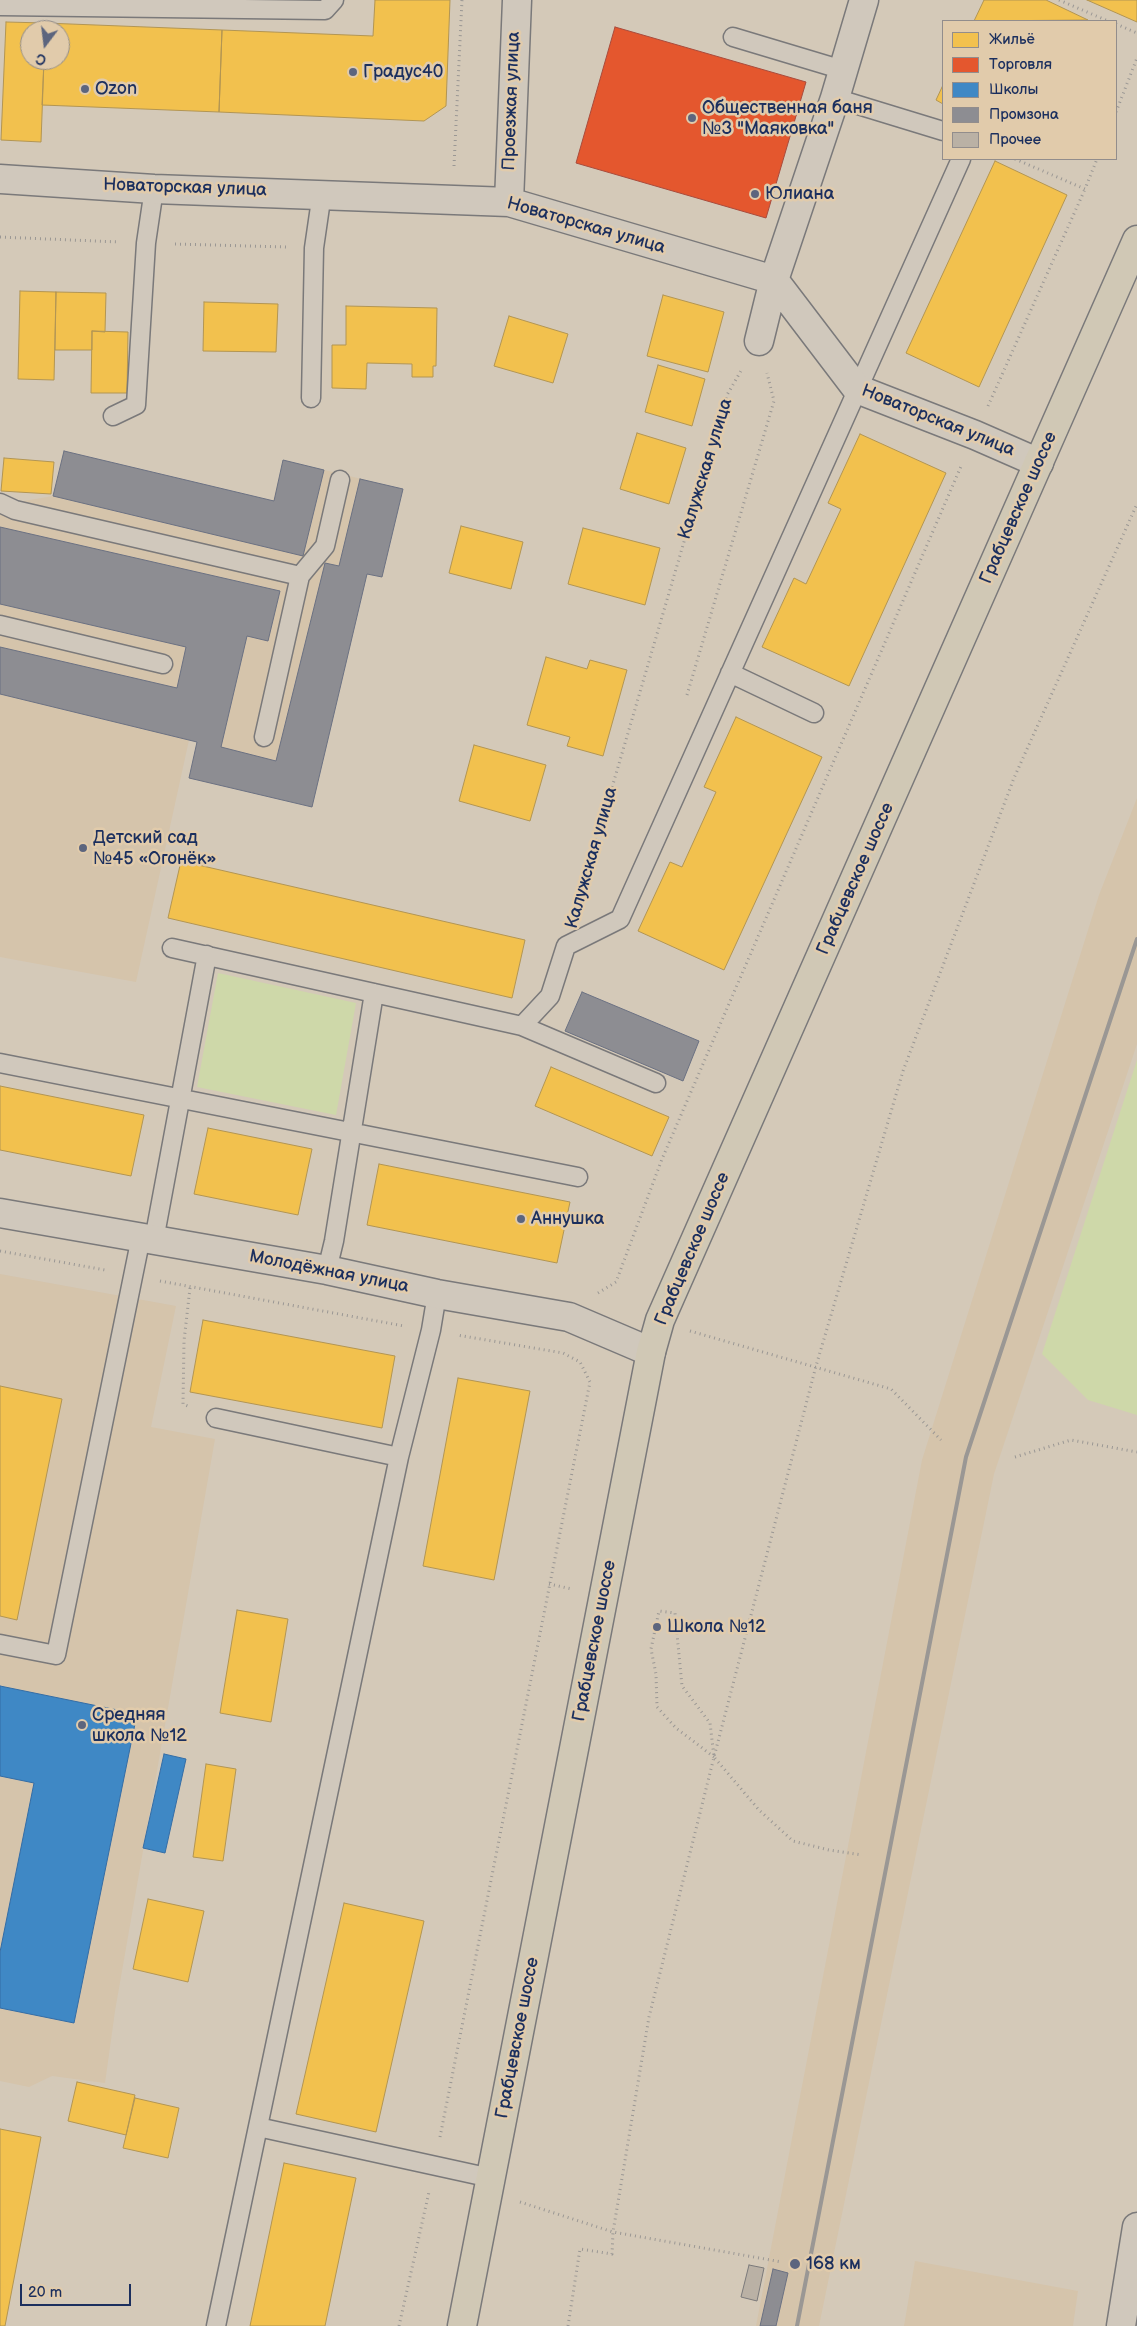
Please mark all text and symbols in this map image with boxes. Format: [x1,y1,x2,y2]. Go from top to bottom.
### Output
north arrow [20,20,70,70]
legend [942,20,1117,160]
text: Жильё [989,30,1035,49]
street label: Проезжая улица [499,31,525,171]
text: С [34,50,48,68]
text: Торговля [989,55,1052,74]
place label: Градус40 [363,61,443,83]
marker: Градус40 [347,66,359,78]
place label: Ozon [95,78,137,100]
text: Школы [989,80,1038,99]
marker: Ozon [79,83,91,95]
place label: Общественная баня №3 "Маяковка" [702,97,873,140]
text: Промзона [989,105,1059,124]
marker: Общественная баня №3 "Маяковка" [686,112,698,124]
text: Прочее [989,130,1041,149]
street label: Новаторская улица [103,174,267,202]
place label: Юлиана [765,183,834,205]
marker: Юлиана [749,188,761,200]
street label: Новаторская улица [504,193,668,259]
street label: Новаторская улица [858,380,1018,462]
street label: Калужская улица [674,396,738,542]
street label: Грабцевское шоссе [976,429,1062,587]
street label: Калужская улица [561,785,623,931]
street label: Грабцевское шоссе [813,800,899,958]
place label: Детский сад №45 «Огонёк» [93,827,217,870]
marker: Детский сад №45 «Огонёк» [77,842,89,854]
street label: Грабцевское шоссе [651,1169,735,1329]
place label: Аннушка [531,1208,604,1230]
marker: Аннушка [515,1213,527,1225]
street label: Молодёжная улица [247,1246,411,1298]
street label: Грабцевское шоссе [569,1558,621,1724]
place label: Школа №12 [667,1616,766,1638]
marker: Школа №12 [651,1621,663,1633]
place label: Средняя школа №12 [92,1704,187,1746]
marker: Средняя школа №12 [76,1719,88,1731]
street label: Грабцевское шоссе [492,1955,544,2121]
place label: 168 км [806,2253,861,2275]
marker: 168 км [788,2257,802,2271]
scale bar [22,2274,134,2306]
text: 20 m [28,2283,62,2302]

